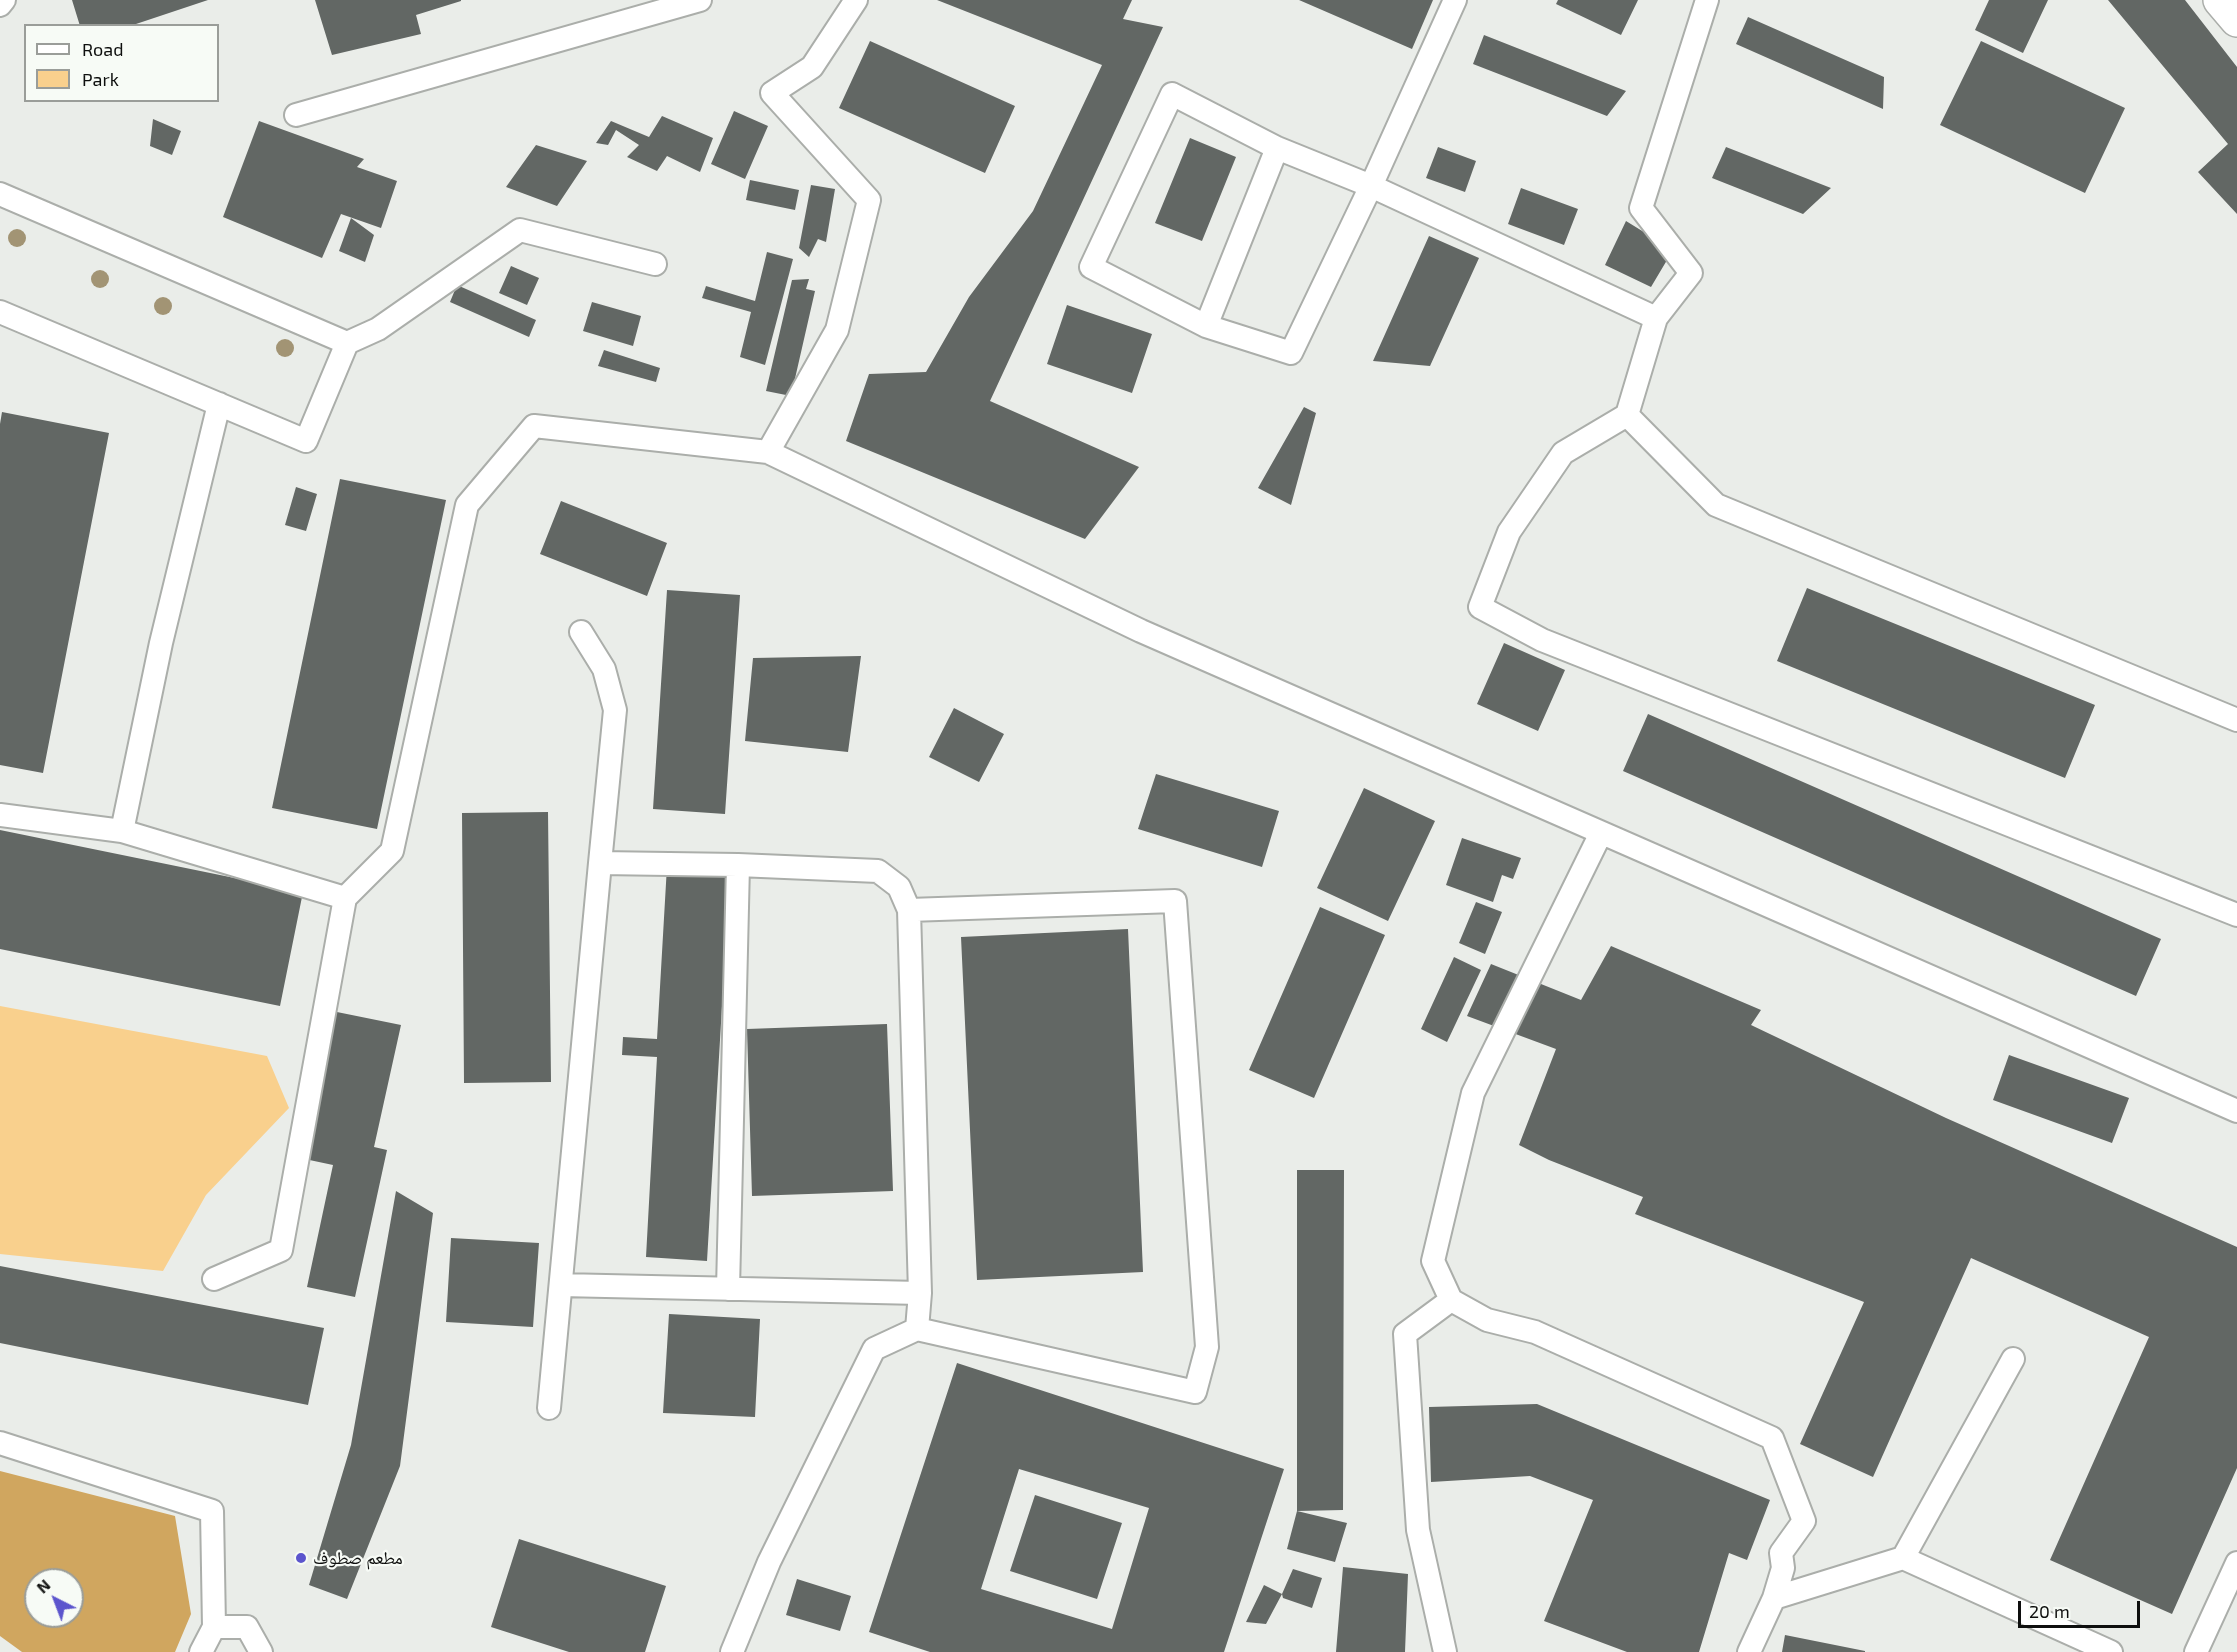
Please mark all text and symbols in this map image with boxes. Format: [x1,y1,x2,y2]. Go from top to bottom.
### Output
legend [24,24,219,102]
text: Road [82,38,123,60]
text: Park [82,68,119,90]
place label: مطعم صطوف [313,1547,403,1569]
marker: مطعم صطوف [294,1551,308,1565]
north arrow [24,1568,84,1628]
text: N [32,1575,54,1597]
scale bar [2021,1589,2142,1627]
text: 20 m [2029,1600,2070,1622]

